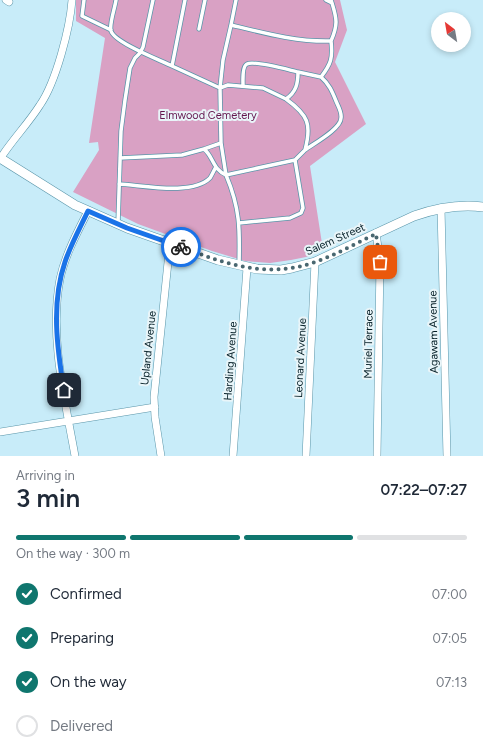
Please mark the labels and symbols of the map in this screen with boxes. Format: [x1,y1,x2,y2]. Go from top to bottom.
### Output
north arrow [431,12,471,52]
park label: Elmwood Cemetery [159,109,257,122]
street label: Salem Street [303,221,367,258]
courier [161,227,201,267]
pin [363,245,397,279]
street label: Agawam Avenue [426,291,441,373]
street label: Muriel Terrace [361,309,376,379]
street label: Upland Avenue [138,310,159,386]
street label: Leonard Avenue [292,318,309,398]
street label: Harding Avenue [221,321,240,401]
pin [47,373,81,407]

